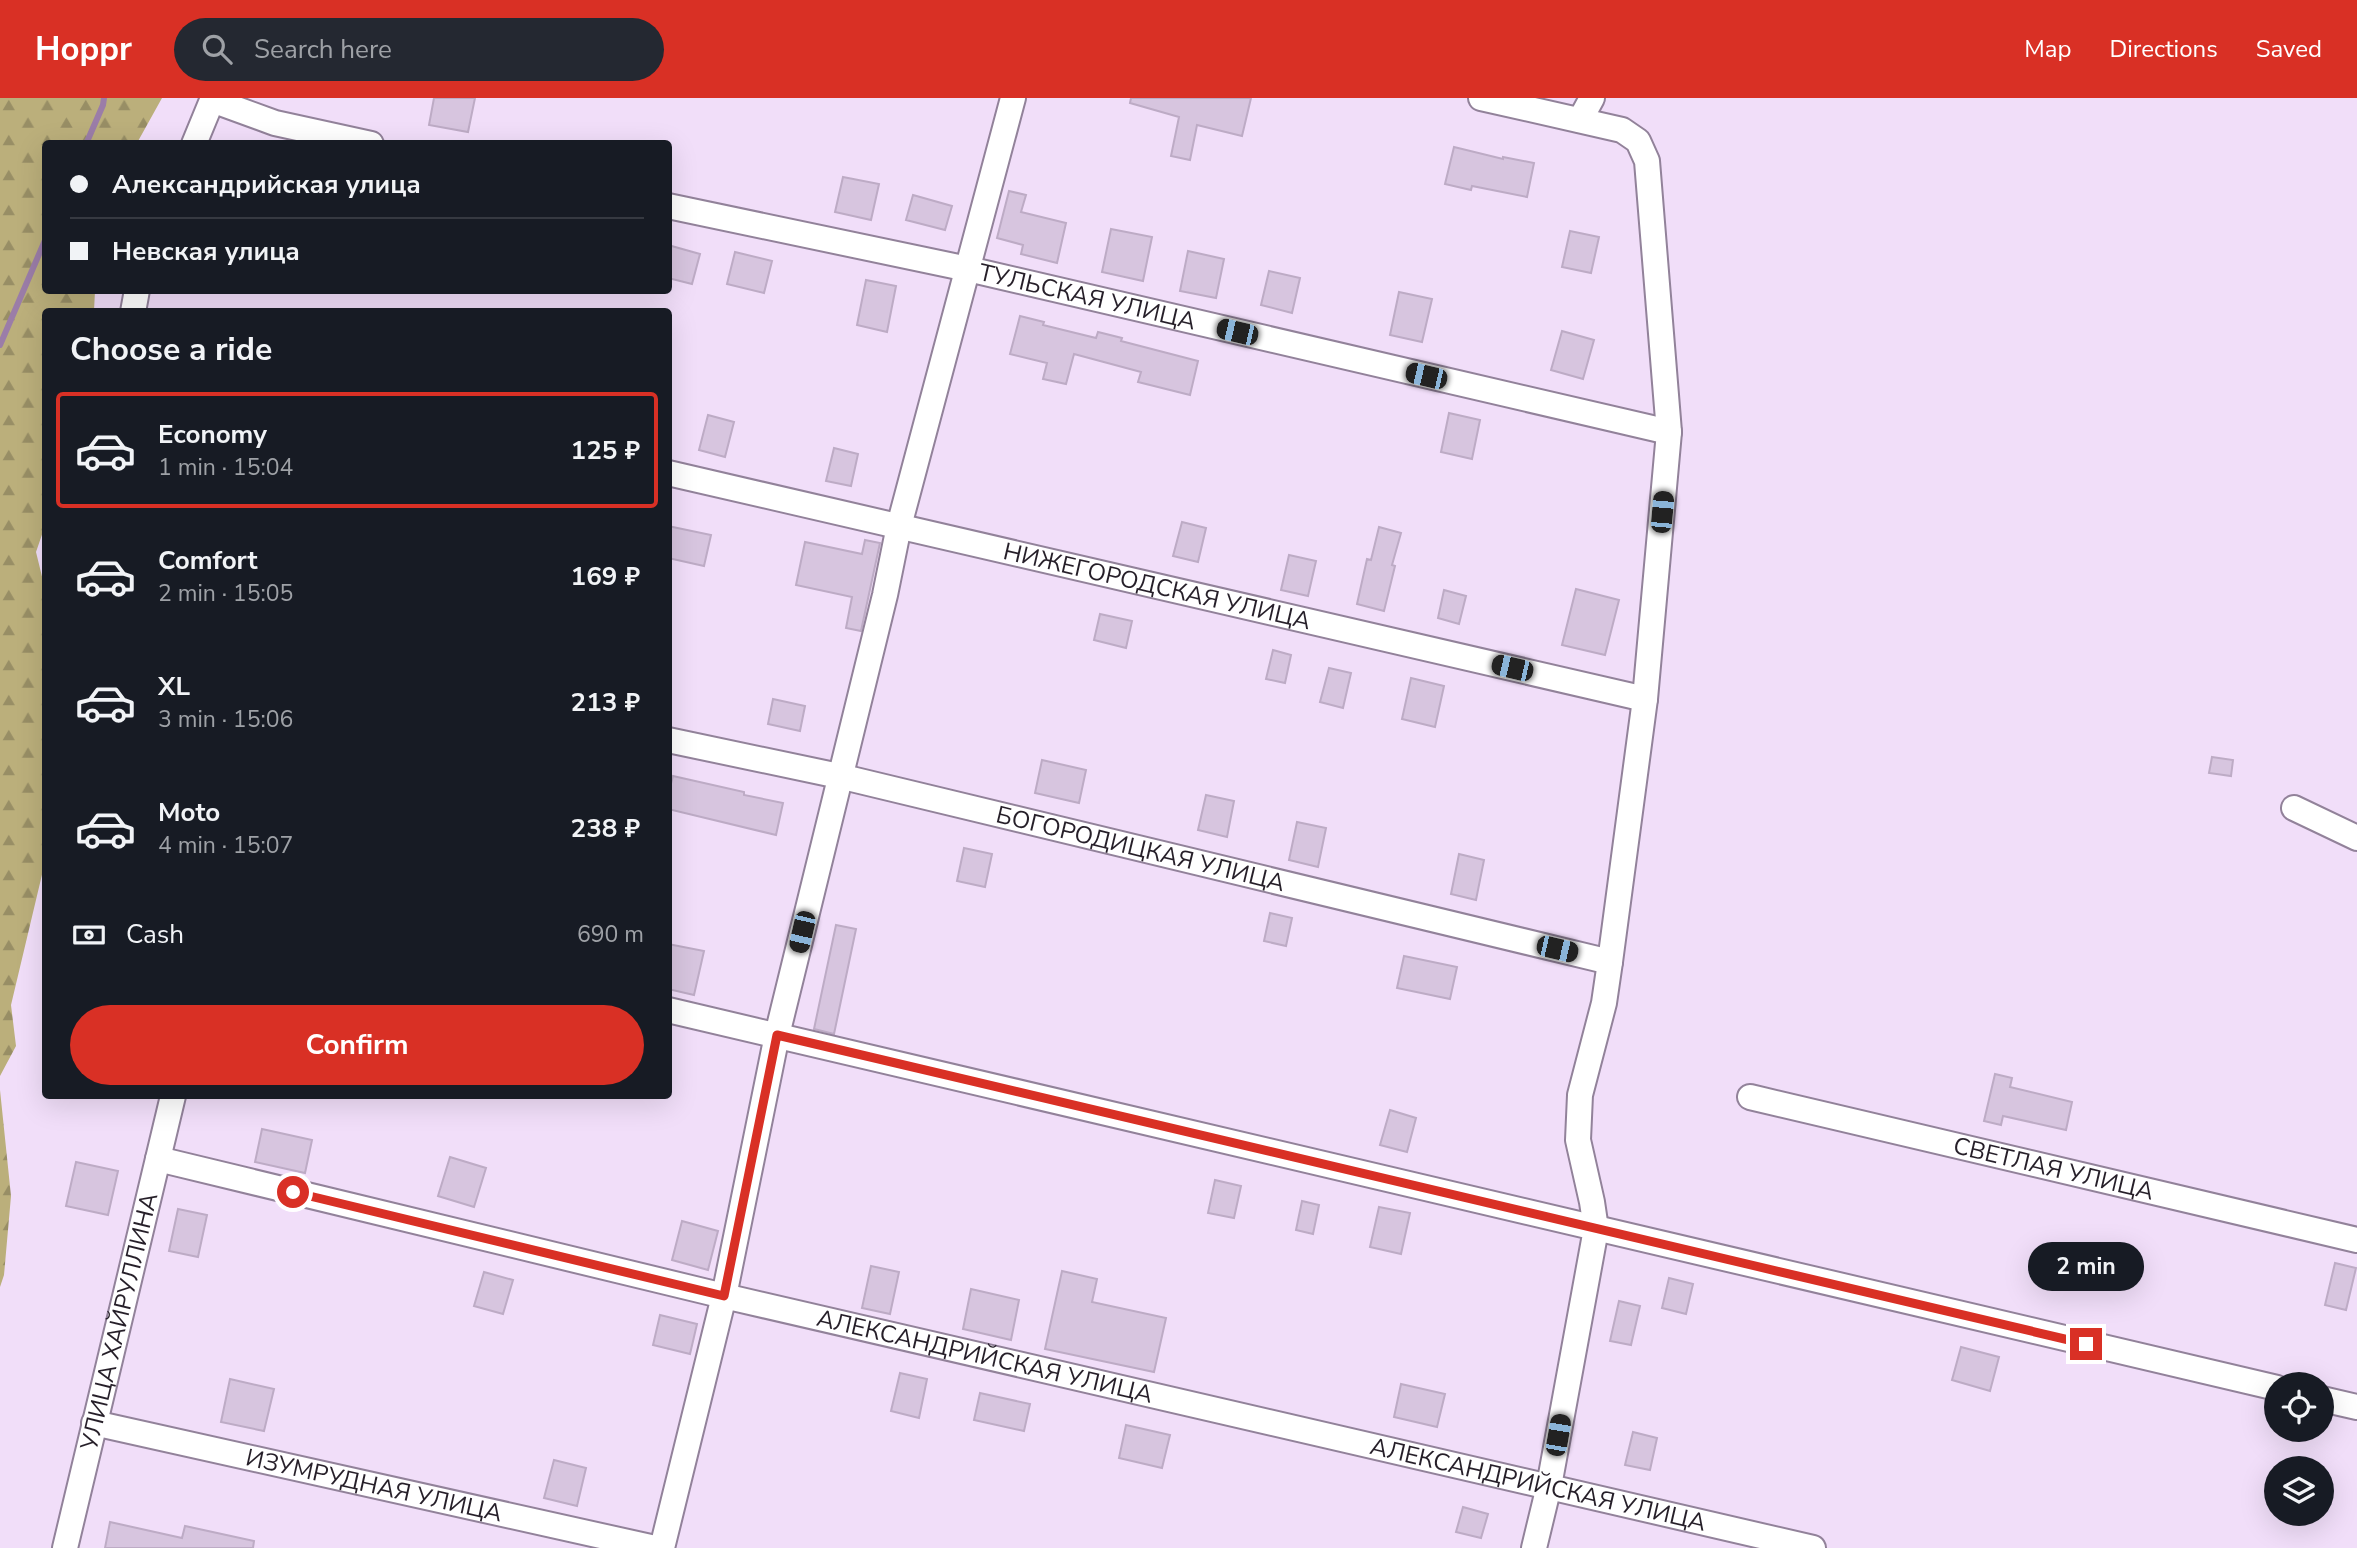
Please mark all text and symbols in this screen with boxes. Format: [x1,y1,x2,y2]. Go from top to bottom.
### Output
search box [174,18,664,81]
text: Hoppr [35,27,132,72]
icon: search [198,30,236,68]
text: Search here [254,32,392,67]
text: Map [2024,33,2071,65]
text: Directions [2109,33,2218,65]
text: Saved [2256,33,2322,65]
text: Александрийская улица [112,167,421,202]
text: Невская улица [112,234,300,269]
street label: ТУЛЬСКАЯ УЛИЦА [976,256,1199,338]
car [1215,317,1260,347]
text: Choose a ride [70,328,272,371]
car [1404,361,1449,391]
text: Economy [158,417,267,452]
icon: car [74,419,137,482]
text: 125 ₽ [571,433,640,468]
text: 1 min · 15:04 [158,452,293,483]
car [1650,490,1675,534]
street label: НИЖЕГОРОДСКАЯ УЛИЦА [1000,535,1314,637]
text: Comfort [158,543,258,578]
icon: car [74,545,137,608]
text: 169 ₽ [571,559,640,594]
text: 2 min · 15:05 [158,578,293,609]
car [1490,653,1535,683]
text: XL [158,669,190,704]
icon: car [74,671,137,734]
text: 213 ₽ [571,685,640,720]
text: 3 min · 15:06 [158,704,293,735]
text: Moto [158,795,220,830]
icon: car [74,797,137,860]
street label: БОГОРОДИЦКАЯ УЛИЦА [993,798,1289,899]
text: 238 ₽ [571,811,640,846]
text: 4 min · 15:07 [158,830,293,861]
car [788,909,817,955]
icon: cash [70,916,108,954]
text: Cash [126,917,184,952]
text: 690 m [577,919,644,950]
car [1535,934,1580,964]
button: Confirm [70,1005,644,1085]
street label: СВЕТЛАЯ УЛИЦА [1950,1129,2158,1208]
route start [277,1176,309,1208]
street label: УЛИЦА ХАЙРУЛЛИНА [73,1189,165,1454]
callout: 2 min [2028,1242,2144,1292]
text: 2 min [2056,1251,2116,1282]
street label: АЛЕКСАНДРИЙСКАЯ УЛИЦА [814,1302,1156,1411]
route end [2070,1328,2102,1360]
map controls [2264,1372,2334,1526]
button: locate [2264,1372,2334,1442]
car [1545,1412,1572,1458]
street label: АЛЕКСАНДРИЙСКАЯ УЛИЦА [1367,1430,1710,1539]
street label: ИЗУМРУДНАЯ УЛИЦА [243,1441,506,1530]
button: layers [2264,1456,2334,1526]

